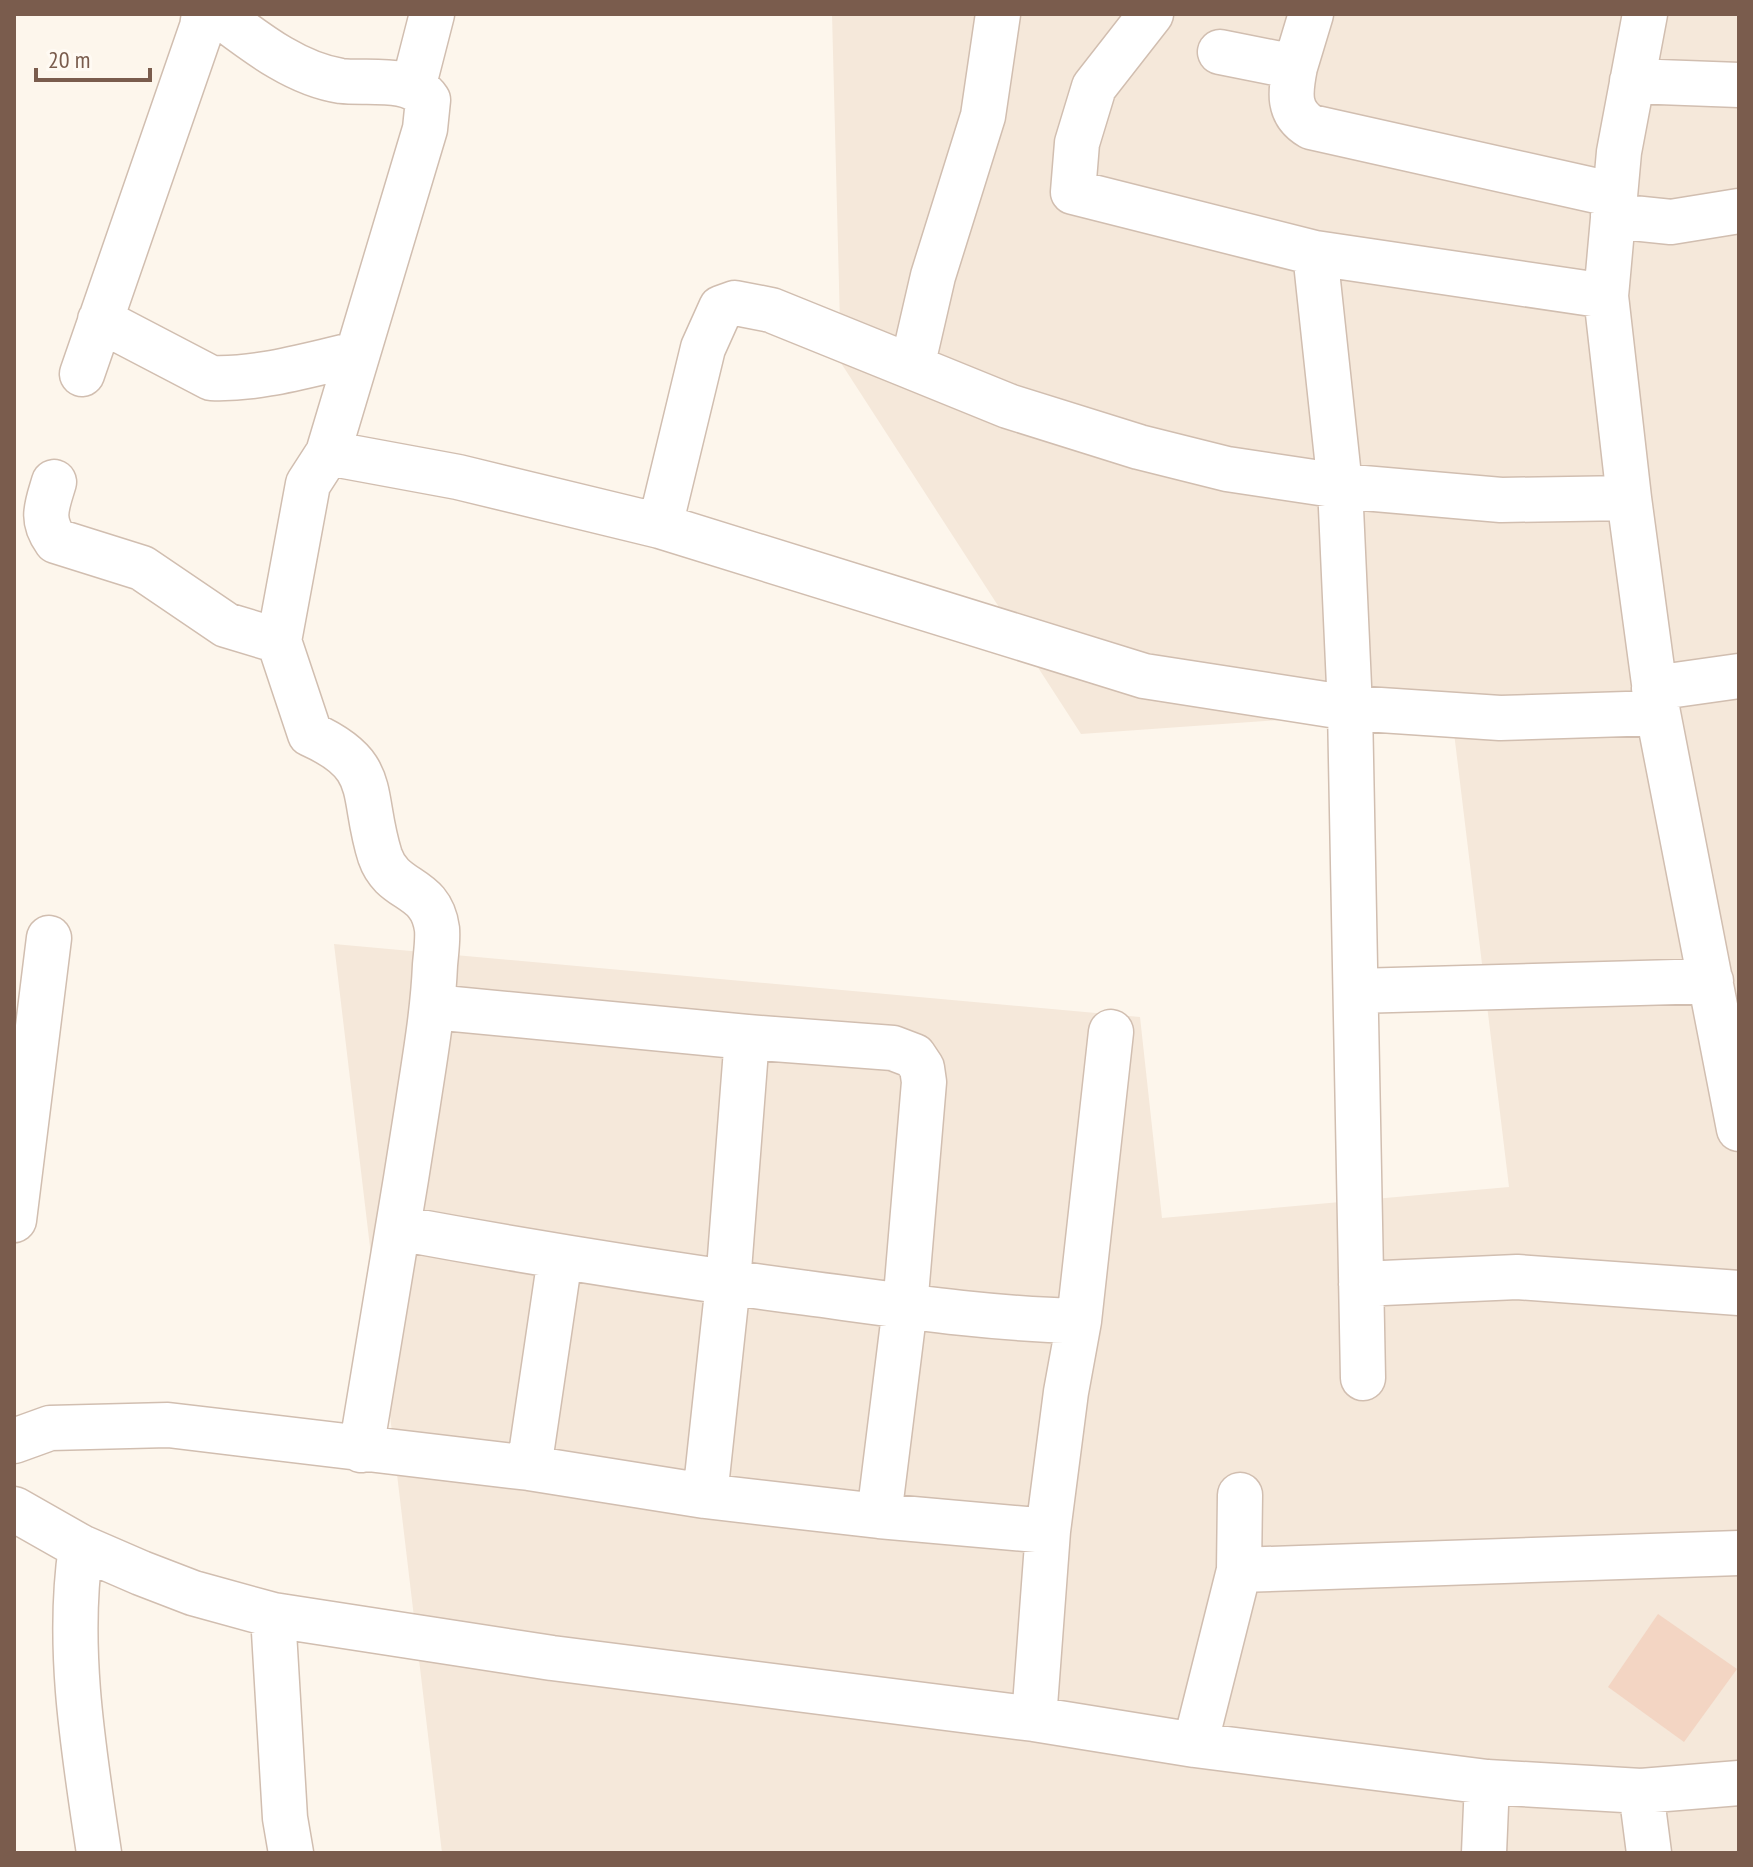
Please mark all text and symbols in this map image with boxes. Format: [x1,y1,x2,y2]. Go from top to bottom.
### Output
scale bar [36,32,150,82]
text: 20 m [48,44,90,75]

